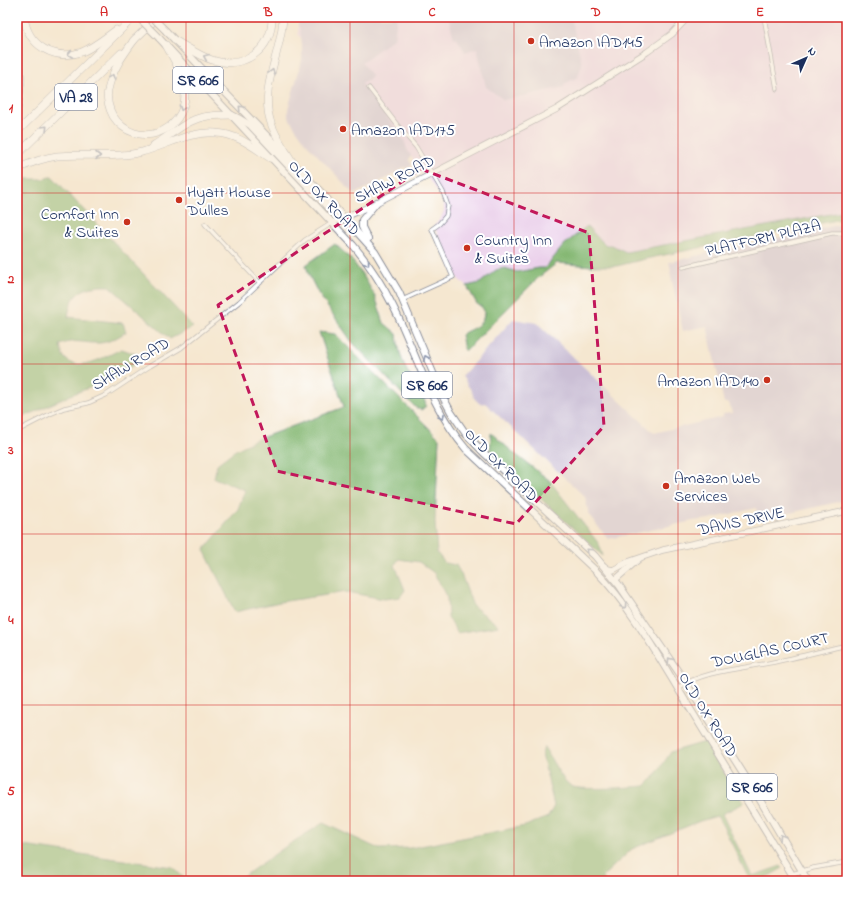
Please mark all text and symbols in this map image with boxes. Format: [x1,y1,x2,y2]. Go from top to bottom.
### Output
text: A [100,3,108,22]
text: B [263,3,273,22]
text: C [428,3,436,22]
text: D [590,3,601,22]
text: E [756,3,764,22]
place label: Amazon IAD145 [539,31,643,55]
marker: Amazon IAD145 [526,36,536,46]
north arrow [786,38,826,78]
text: N [804,43,821,60]
one-way arrow [67,49,73,58]
one-way arrow [202,54,210,62]
road number: SR 606 [173,67,223,93]
one-way arrow [268,69,276,76]
one-way arrow [108,73,116,80]
road number: VA 28 [55,84,97,110]
text: 1 [9,99,14,118]
one-way arrow [178,104,187,111]
one-way arrow [238,105,246,113]
place label: Amazon IAD175 [351,119,455,143]
marker: Amazon IAD175 [338,124,348,134]
one-way arrow [40,125,48,132]
street label: SHAW ROAD [351,149,439,210]
one-way arrow [95,152,101,160]
street label: OLD OX ROAD [282,155,365,242]
place label: Hyatt House Dulles [186,181,271,223]
marker: Hyatt House Dulles [174,195,184,205]
place label: Comfort Inn & Suites [41,203,119,245]
street label: PLATFORM PLAZA [704,214,824,264]
marker: Comfort Inn & Suites [122,217,132,227]
place label: Country Inn & Suites [475,229,552,271]
marker: Country Inn & Suites [462,243,472,253]
one-way arrow [362,258,369,265]
text: 2 [7,270,15,289]
street label: SHAW ROAD [88,332,174,397]
one-way arrow [423,354,431,361]
place label: Amazon IAD140 [657,370,759,394]
road number: SR 606 [402,372,452,398]
marker: Amazon IAD140 [762,375,772,385]
one-way arrow [438,413,445,420]
street label: OLD OX ROAD [458,423,543,508]
text: 3 [7,441,14,460]
place label: Amazon Web Services [674,467,760,509]
marker: Amazon Web Services [661,481,671,491]
street label: DAVIS DRIVE [695,501,787,543]
one-way arrow [586,548,594,555]
one-way arrow [619,602,627,609]
text: 4 [7,611,14,630]
street label: DOUGLAS COURT [709,627,831,675]
one-way arrow [667,657,675,664]
street label: OLD OX ROAD [672,668,743,762]
road number: SR 606 [727,774,777,800]
text: 5 [7,782,15,801]
one-way arrow [780,834,787,841]

